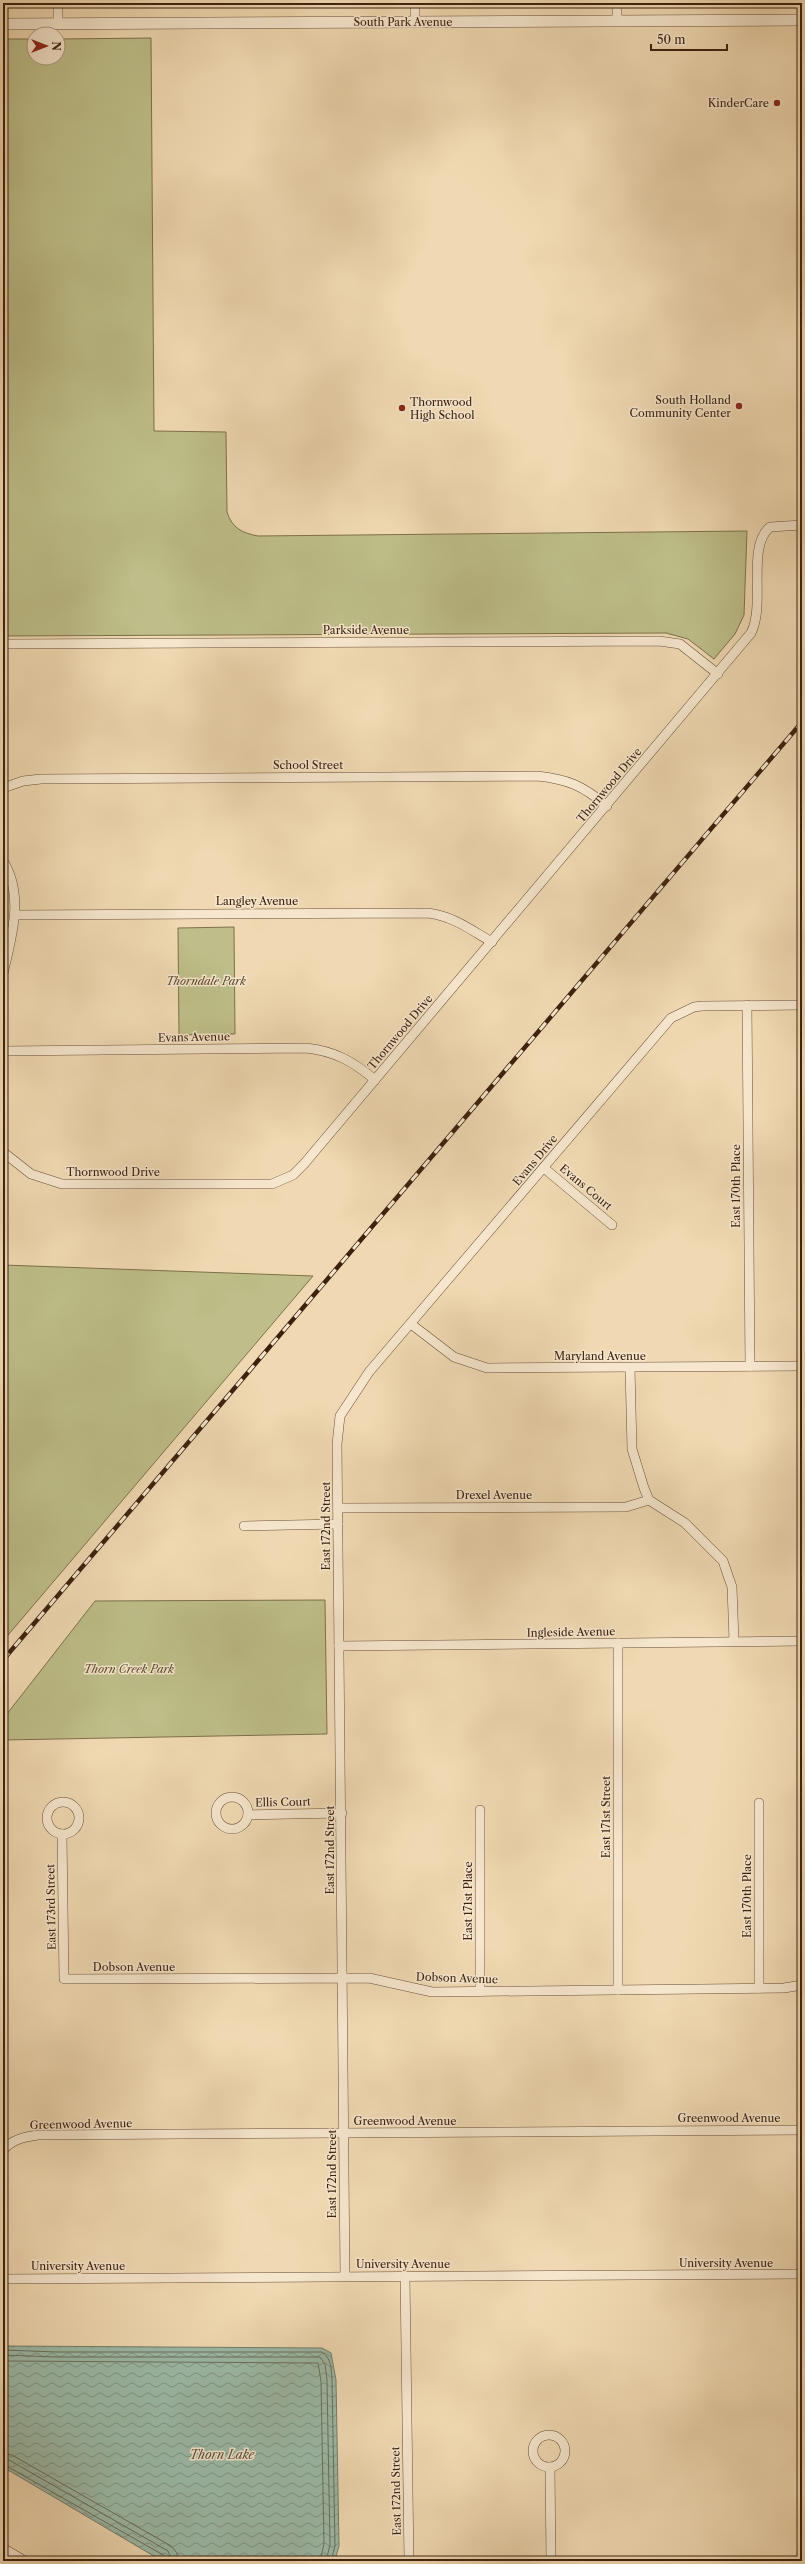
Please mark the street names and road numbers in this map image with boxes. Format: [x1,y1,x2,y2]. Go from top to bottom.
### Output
street label: South Park Avenue [353,15,453,29]
street label: Parkside Avenue [323,623,409,637]
street label: Thornwood Drive [574,745,644,825]
street label: School Street [273,758,343,772]
street label: Langley Avenue [216,894,298,908]
street label: Thornwood Drive [365,992,435,1072]
street label: Evans Avenue [158,1029,230,1045]
street label: Evans Drive [510,1132,560,1188]
street label: East 170th Place [729,1144,743,1228]
street label: Evans Court [557,1161,615,1213]
street label: Thornwood Drive [66,1165,160,1179]
street label: Maryland Avenue [554,1349,646,1363]
street label: East 172nd Street [319,1481,333,1571]
street label: Drexel Avenue [456,1488,532,1502]
street label: Ingleside Avenue [526,1624,616,1640]
street label: East 171st Street [599,1776,613,1858]
street label: Ellis Court [255,1795,311,1809]
street label: East 172nd Street [323,1805,337,1895]
street label: East 170th Place [740,1854,754,1938]
street label: East 171st Place [461,1861,475,1941]
street label: East 173rd Street [43,1864,59,1950]
street label: Dobson Avenue [93,1960,175,1974]
street label: Dobson Avenue [416,1970,498,1986]
street label: Greenwood Avenue [678,2111,780,2125]
street label: Greenwood Avenue [354,2114,456,2128]
street label: Greenwood Avenue [29,2116,133,2132]
street label: East 172nd Street [325,2129,339,2219]
street label: University Avenue [679,2256,773,2270]
street label: University Avenue [356,2257,450,2271]
street label: University Avenue [31,2259,125,2273]
street label: East 172nd Street [388,2446,404,2536]

